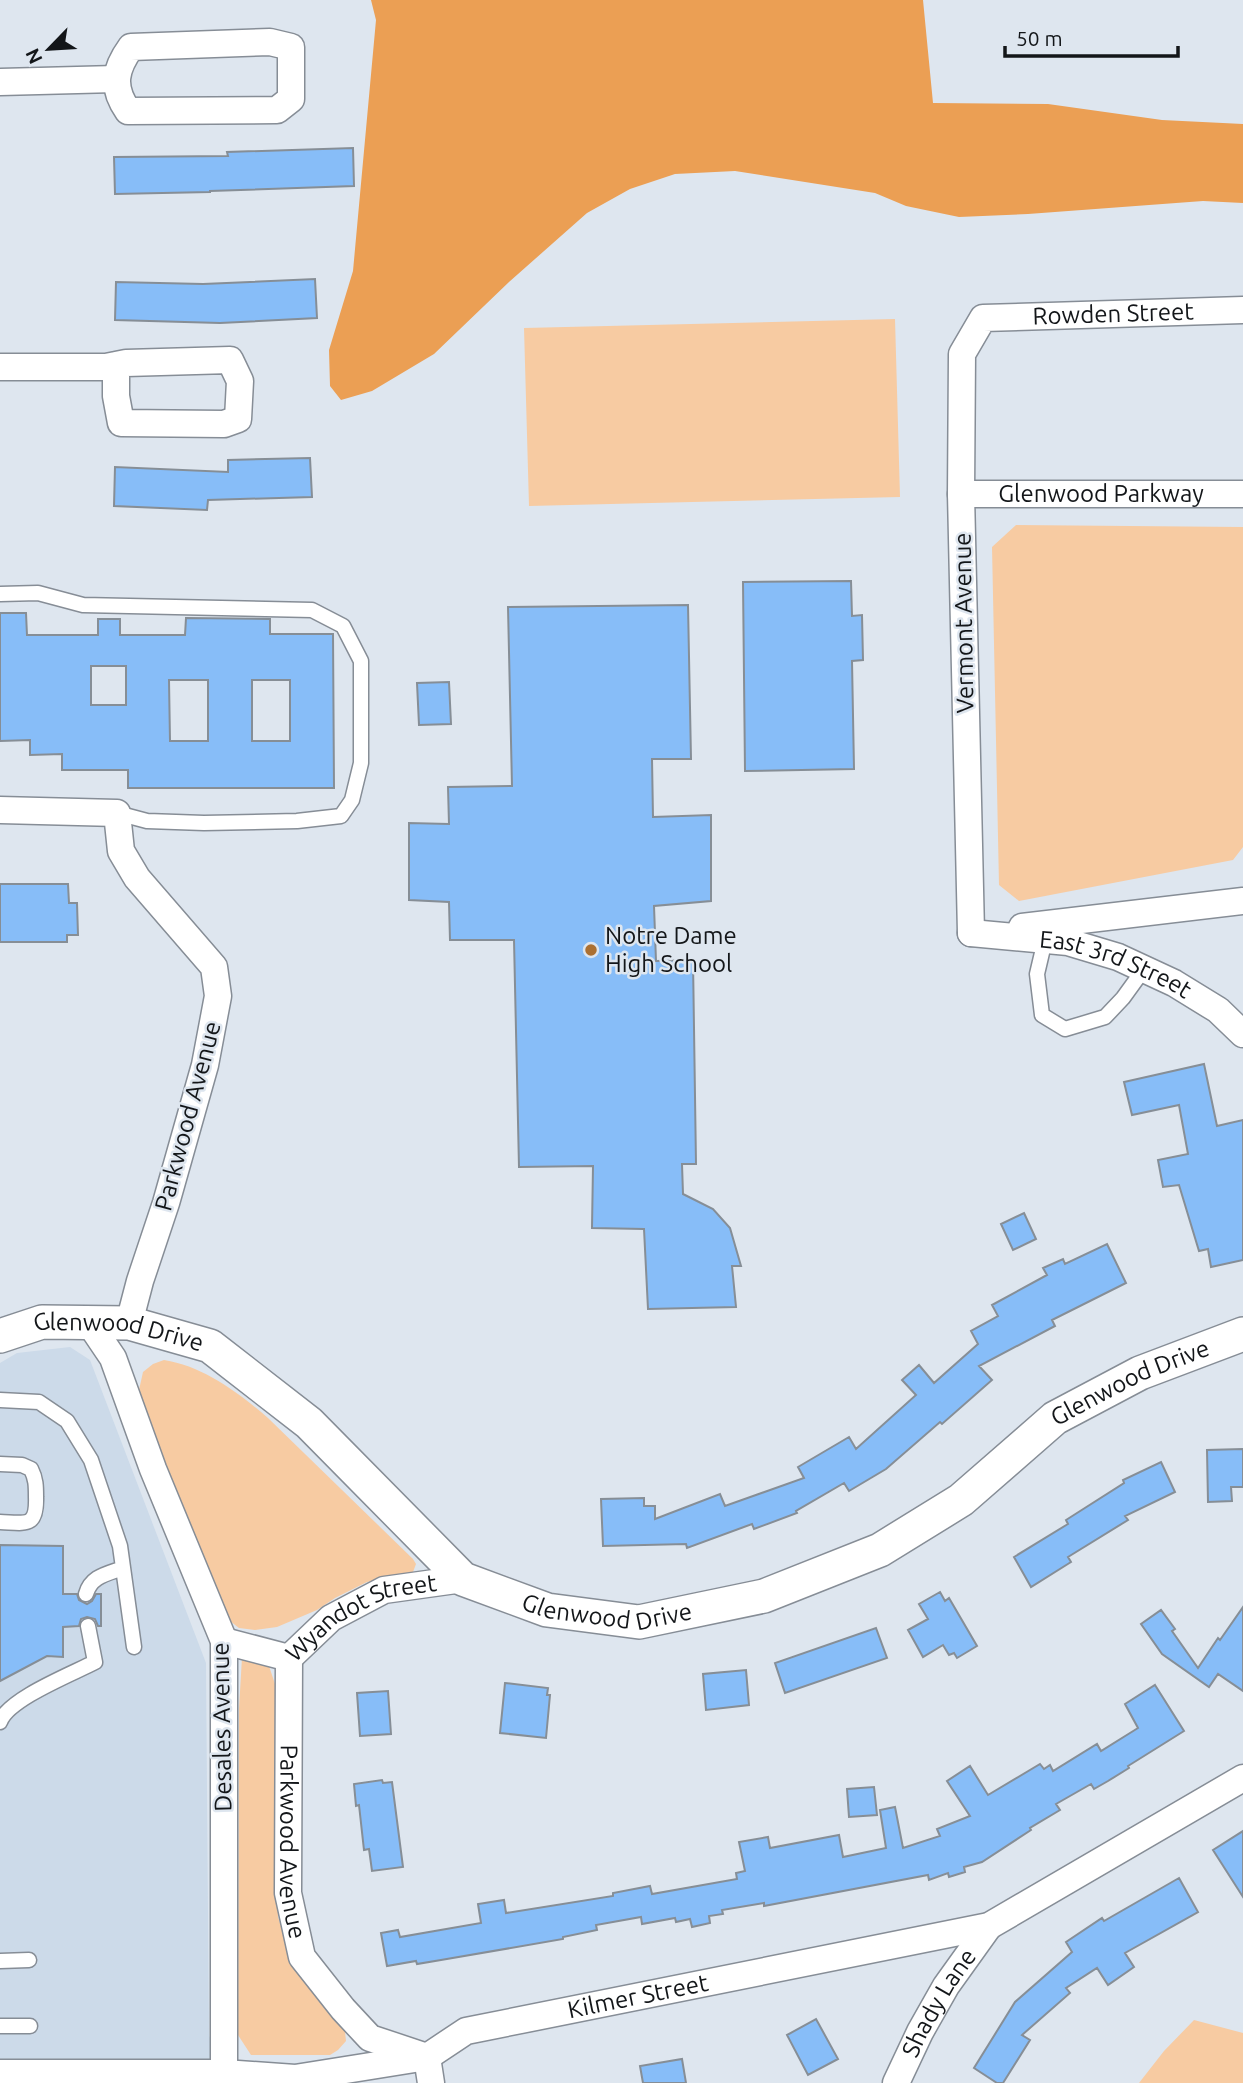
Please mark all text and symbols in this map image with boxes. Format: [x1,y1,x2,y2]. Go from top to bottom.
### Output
north arrow [14,14,84,84]
scale bar [1005,14,1178,58]
text: 50 m [1016,26,1063,50]
text: N [21,45,47,67]
street label: Rowden Street [1032,298,1195,329]
street label: Glenwood Parkway [998,480,1204,507]
street label: Vermont Avenue [948,532,979,714]
place label: Notre Dame High School [605,922,737,977]
street label: East 3rd Street [1038,925,1197,1004]
marker: Notre Dame High School [583,942,599,958]
street label: Parkwood Avenue [149,1018,226,1213]
street label: Glenwood Drive [30,1306,207,1356]
street label: Glenwood Drive [1046,1334,1213,1431]
street label: Wyandot Street [280,1569,439,1667]
street label: Glenwood Drive [518,1588,694,1635]
street label: Desales Avenue [207,1642,236,1812]
street label: Parkwood Avenue [275,1744,312,1941]
street label: Shady Lane [896,1943,981,2061]
street label: Kilmer Street [565,1969,711,2023]

